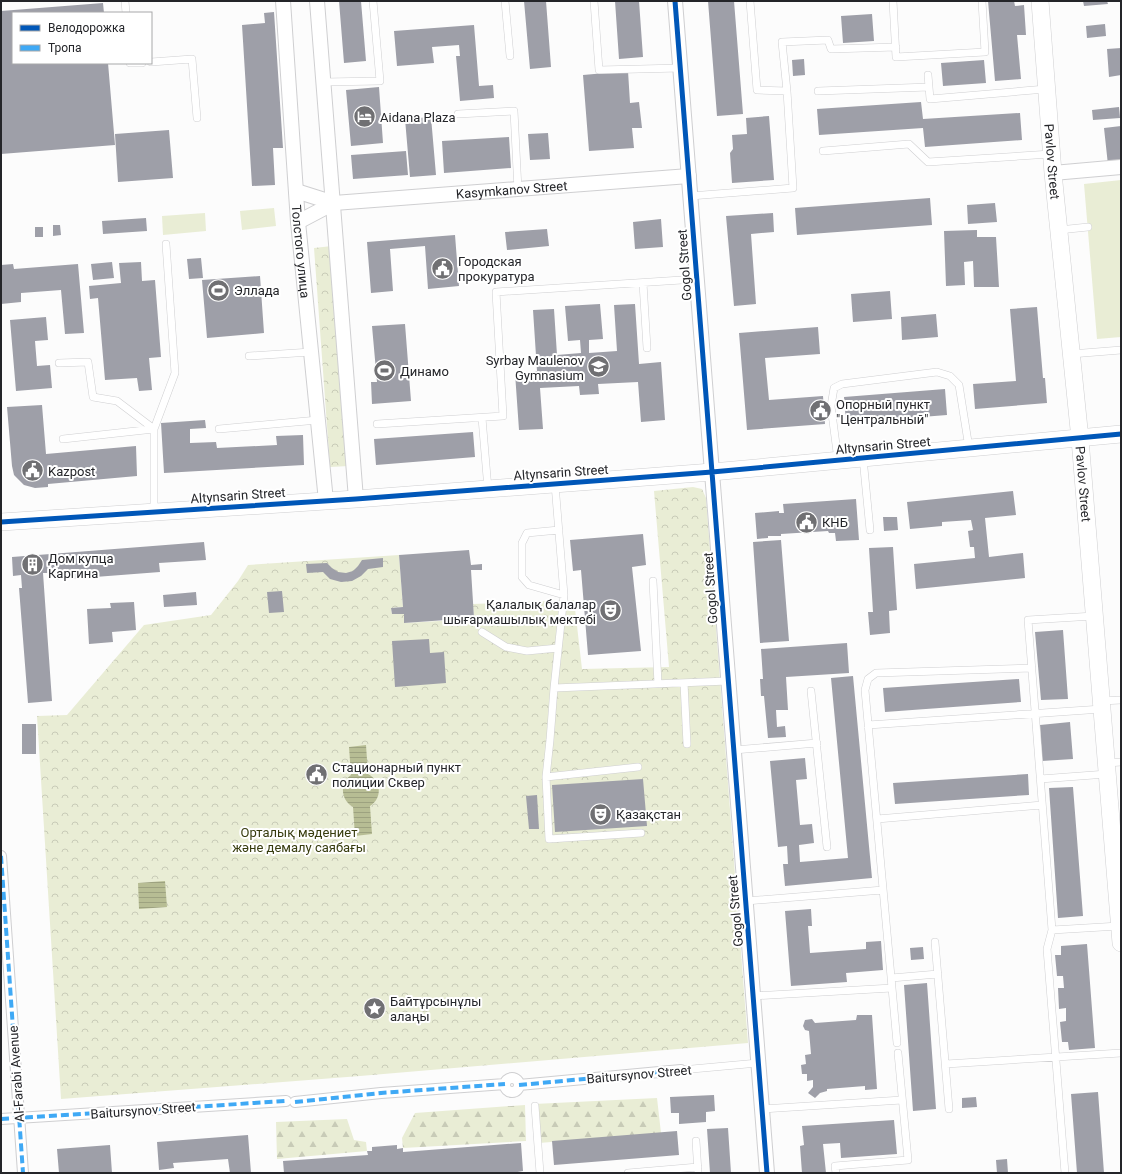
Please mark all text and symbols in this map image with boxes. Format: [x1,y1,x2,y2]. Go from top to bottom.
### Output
legend [12,12,152,64]
text: Велодорожка [48,21,125,35]
text: Тропа [48,41,82,55]
hotel icon: Aidana Plaza [352,104,378,130]
place label: Aidana Plaza [380,110,455,125]
street label: Pavlov Street [1041,123,1063,200]
street label: Kasymkanov Street [455,178,568,202]
street label: Толстого улица [289,204,313,299]
street label: Gogol Street [675,229,694,301]
place label: Городская прокуратура [458,254,535,284]
public building icon: Городская прокуратура [429,255,455,281]
sports icon: Эллада [205,277,231,303]
place label: Эллада [234,283,280,298]
place label: Syrbay Maulenov Gymnasium [486,353,585,383]
school or university icon: Syrbay Maulenov Gymnasium [586,354,612,380]
sports icon: Динамо [371,358,397,384]
place label: Динамо [400,364,449,379]
place label: Опорный пункт "Центральный" [836,397,930,427]
public building icon: Опорный пункт "Центральный" [808,398,834,424]
street label: Altynsarin Street [835,434,931,457]
street label: Pavlov Street [1073,446,1094,522]
public building icon: Kazpost [20,458,46,484]
street label: Altynsarin Street [513,462,609,483]
place label: Kazpost [48,464,95,479]
street label: Altynsarin Street [190,485,286,506]
public building icon: КНБ [794,509,820,535]
place label: КНБ [822,515,848,530]
place label: Дом купца Каргина [48,551,114,581]
building icon: Дом купца Каргина [20,552,46,578]
street label: Gogol Street [701,552,720,624]
place label: Қалалық балалар шығармашылық мектебі [443,597,596,627]
theatre icon: Қалалық балалар шығармашылық мектебі [598,598,624,624]
place label: Стационарный пункт полиции Сквер [332,760,461,790]
public building icon: Стационарный пункт полиции Сквер [303,761,329,787]
theatre icon: Қазақстан [587,801,613,827]
place label: Қазақстан [616,807,681,822]
park label: Орталық мәдениет және демалу саябағы [232,825,366,855]
street label: Gogol Street [725,875,746,947]
place label: Байтұрсынұлы алаңы [390,994,481,1024]
place icon: Байтұрсынұлы алаңы [362,995,388,1021]
street label: Al-Farabi Avenue [6,1025,27,1123]
street label: Baitursynov Street [586,1062,692,1087]
street label: Baitursynov Street [90,1099,196,1122]

